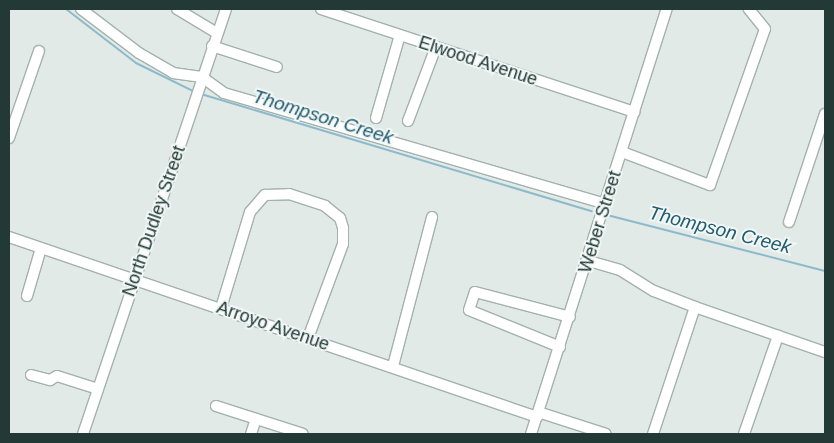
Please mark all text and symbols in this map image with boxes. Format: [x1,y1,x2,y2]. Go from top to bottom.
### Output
street label: Elwood Avenue [415,31,541,91]
water label: Thompson Creek [250,85,396,149]
street label: North Dudley Street [118,143,190,299]
street label: Weber Street [574,168,626,276]
water label: Thompson Creek [647,201,793,259]
street label: Arroyo Avenue [213,296,333,356]

